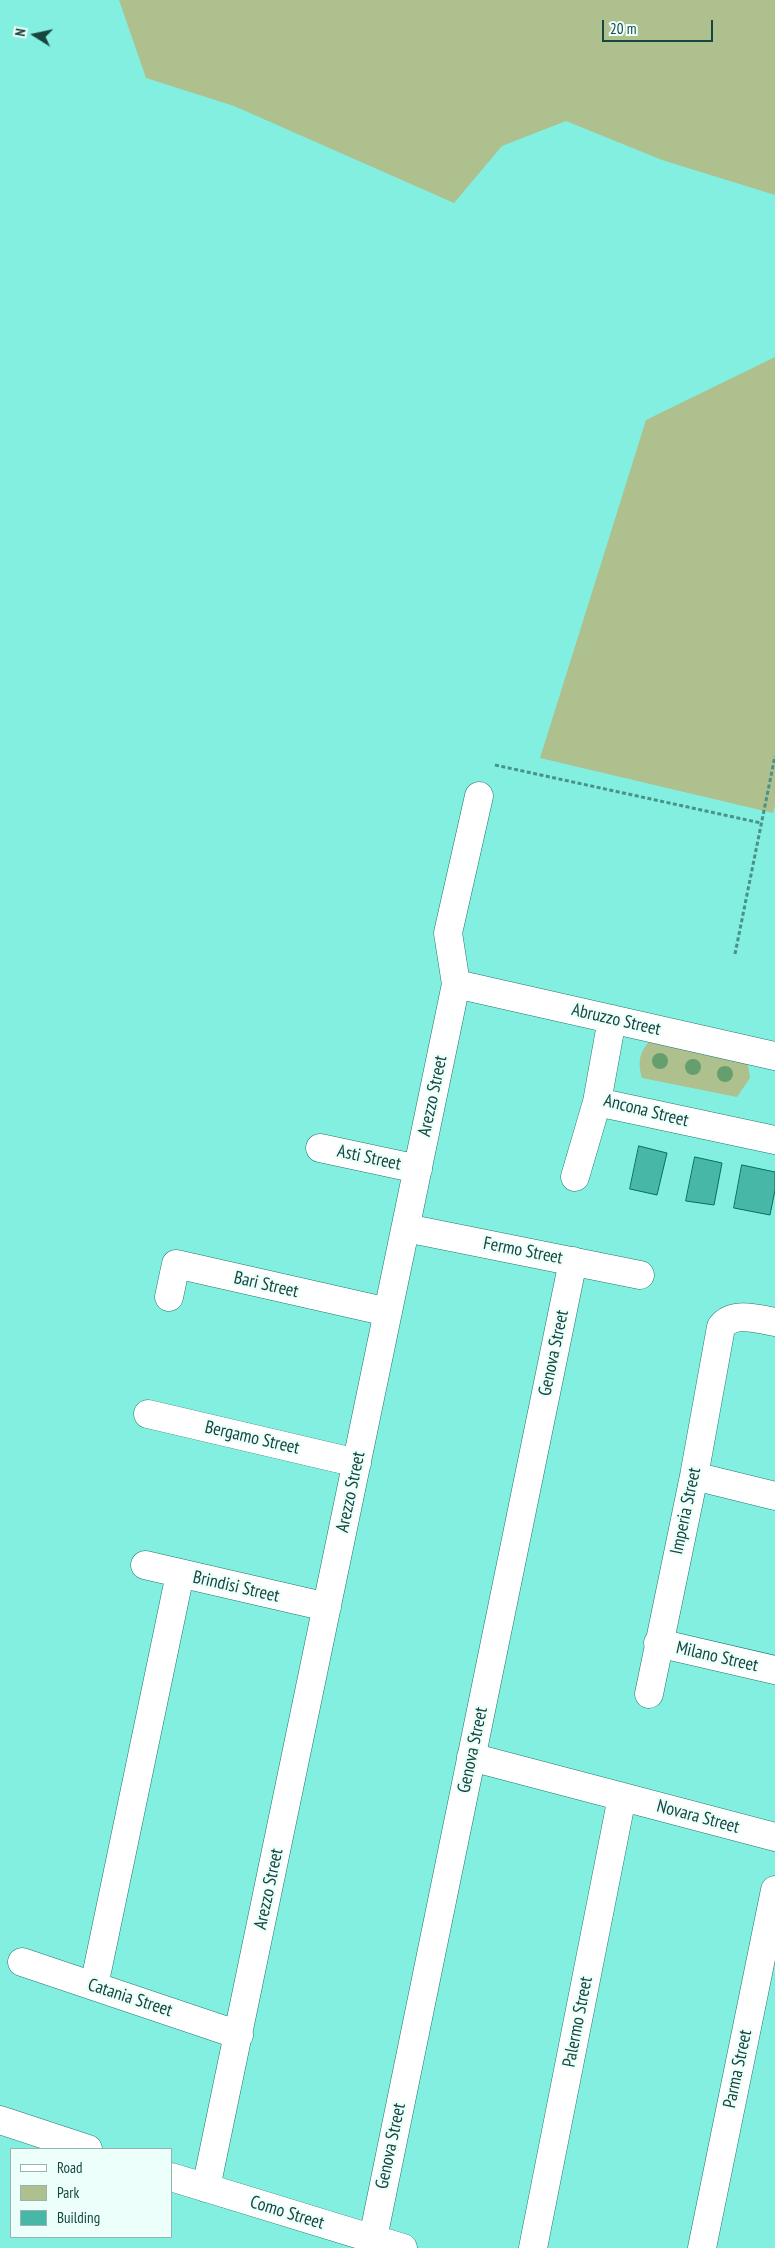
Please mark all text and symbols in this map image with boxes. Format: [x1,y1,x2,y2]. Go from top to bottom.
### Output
north arrow [10,10,60,60]
scale bar [605,10,716,42]
text: 20 m [610,19,636,38]
text: N [11,27,30,38]
street label: Abruzzo Street [569,999,663,1041]
street label: Arezzo Street [414,1053,452,1139]
street label: Ancona Street [601,1090,691,1132]
street label: Asti Street [335,1141,403,1175]
street label: Fermo Street [481,1233,565,1269]
street label: Bari Street [232,1267,300,1303]
street label: Genova Street [534,1308,574,1398]
street label: Bergamo Street [203,1417,301,1459]
street label: Arezzo Street [332,1449,370,1535]
street label: Imperia Street [666,1466,706,1556]
street label: Brindisi Street [191,1567,281,1607]
street label: Milano Street [674,1637,760,1677]
street label: Genova Street [453,1705,493,1795]
street label: Novara Street [654,1796,742,1838]
street label: Arezzo Street [250,1846,288,1932]
street label: Catania Street [85,1974,175,2022]
street label: Palermo Street [559,1975,597,2069]
street label: Parma Street [719,2028,757,2110]
street label: Genova Street [371,2101,411,2191]
legend [10,2148,172,2238]
text: Road [57,2158,83,2177]
text: Park [57,2183,79,2202]
street label: Como Street [247,2192,327,2234]
text: Building [57,2208,100,2227]

